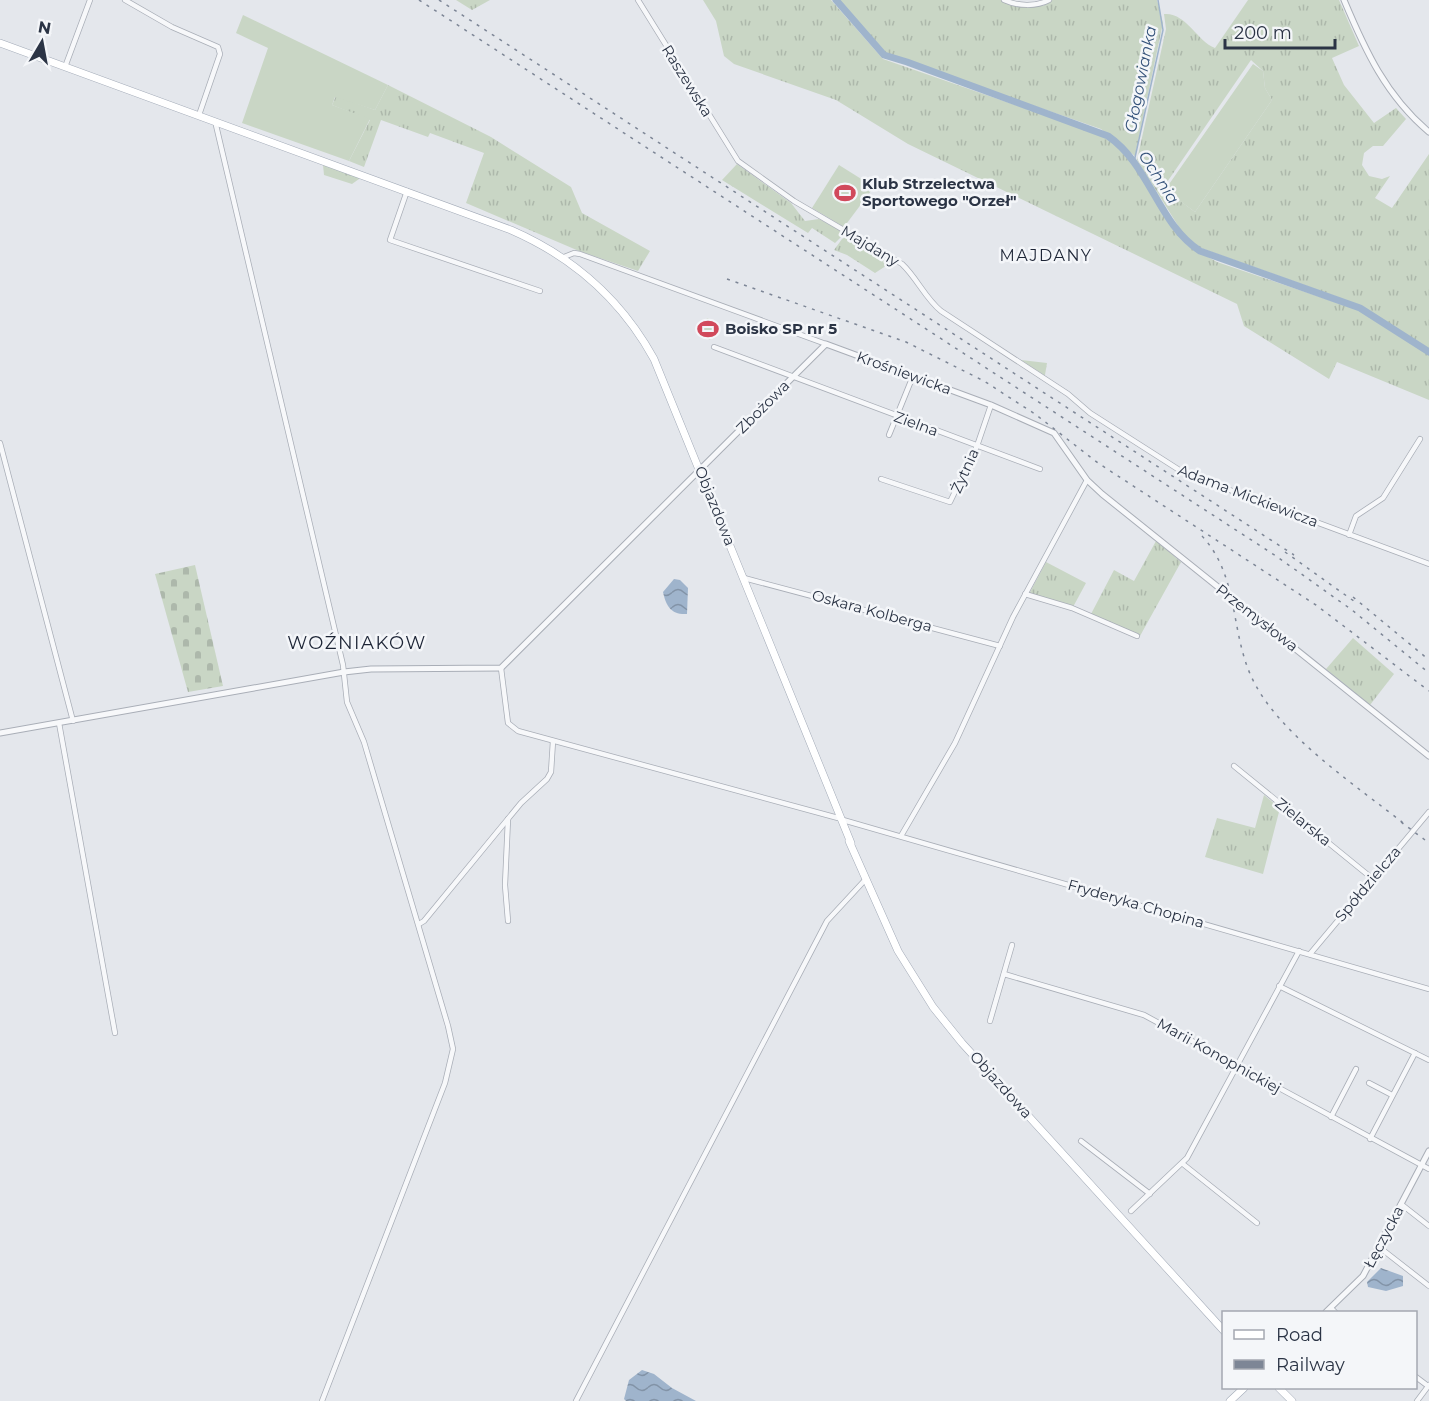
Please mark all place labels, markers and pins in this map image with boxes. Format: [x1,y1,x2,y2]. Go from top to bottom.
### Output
place label: Klub Strzelectwa Sportowego "Orzeł" [862,174,1017,210]
sports icon: Klub Strzelectwa Sportowego "Orzeł" [833,181,857,205]
sports icon: Boisko SP nr 5 [696,317,720,341]
place label: Boisko SP nr 5 [725,319,837,338]

